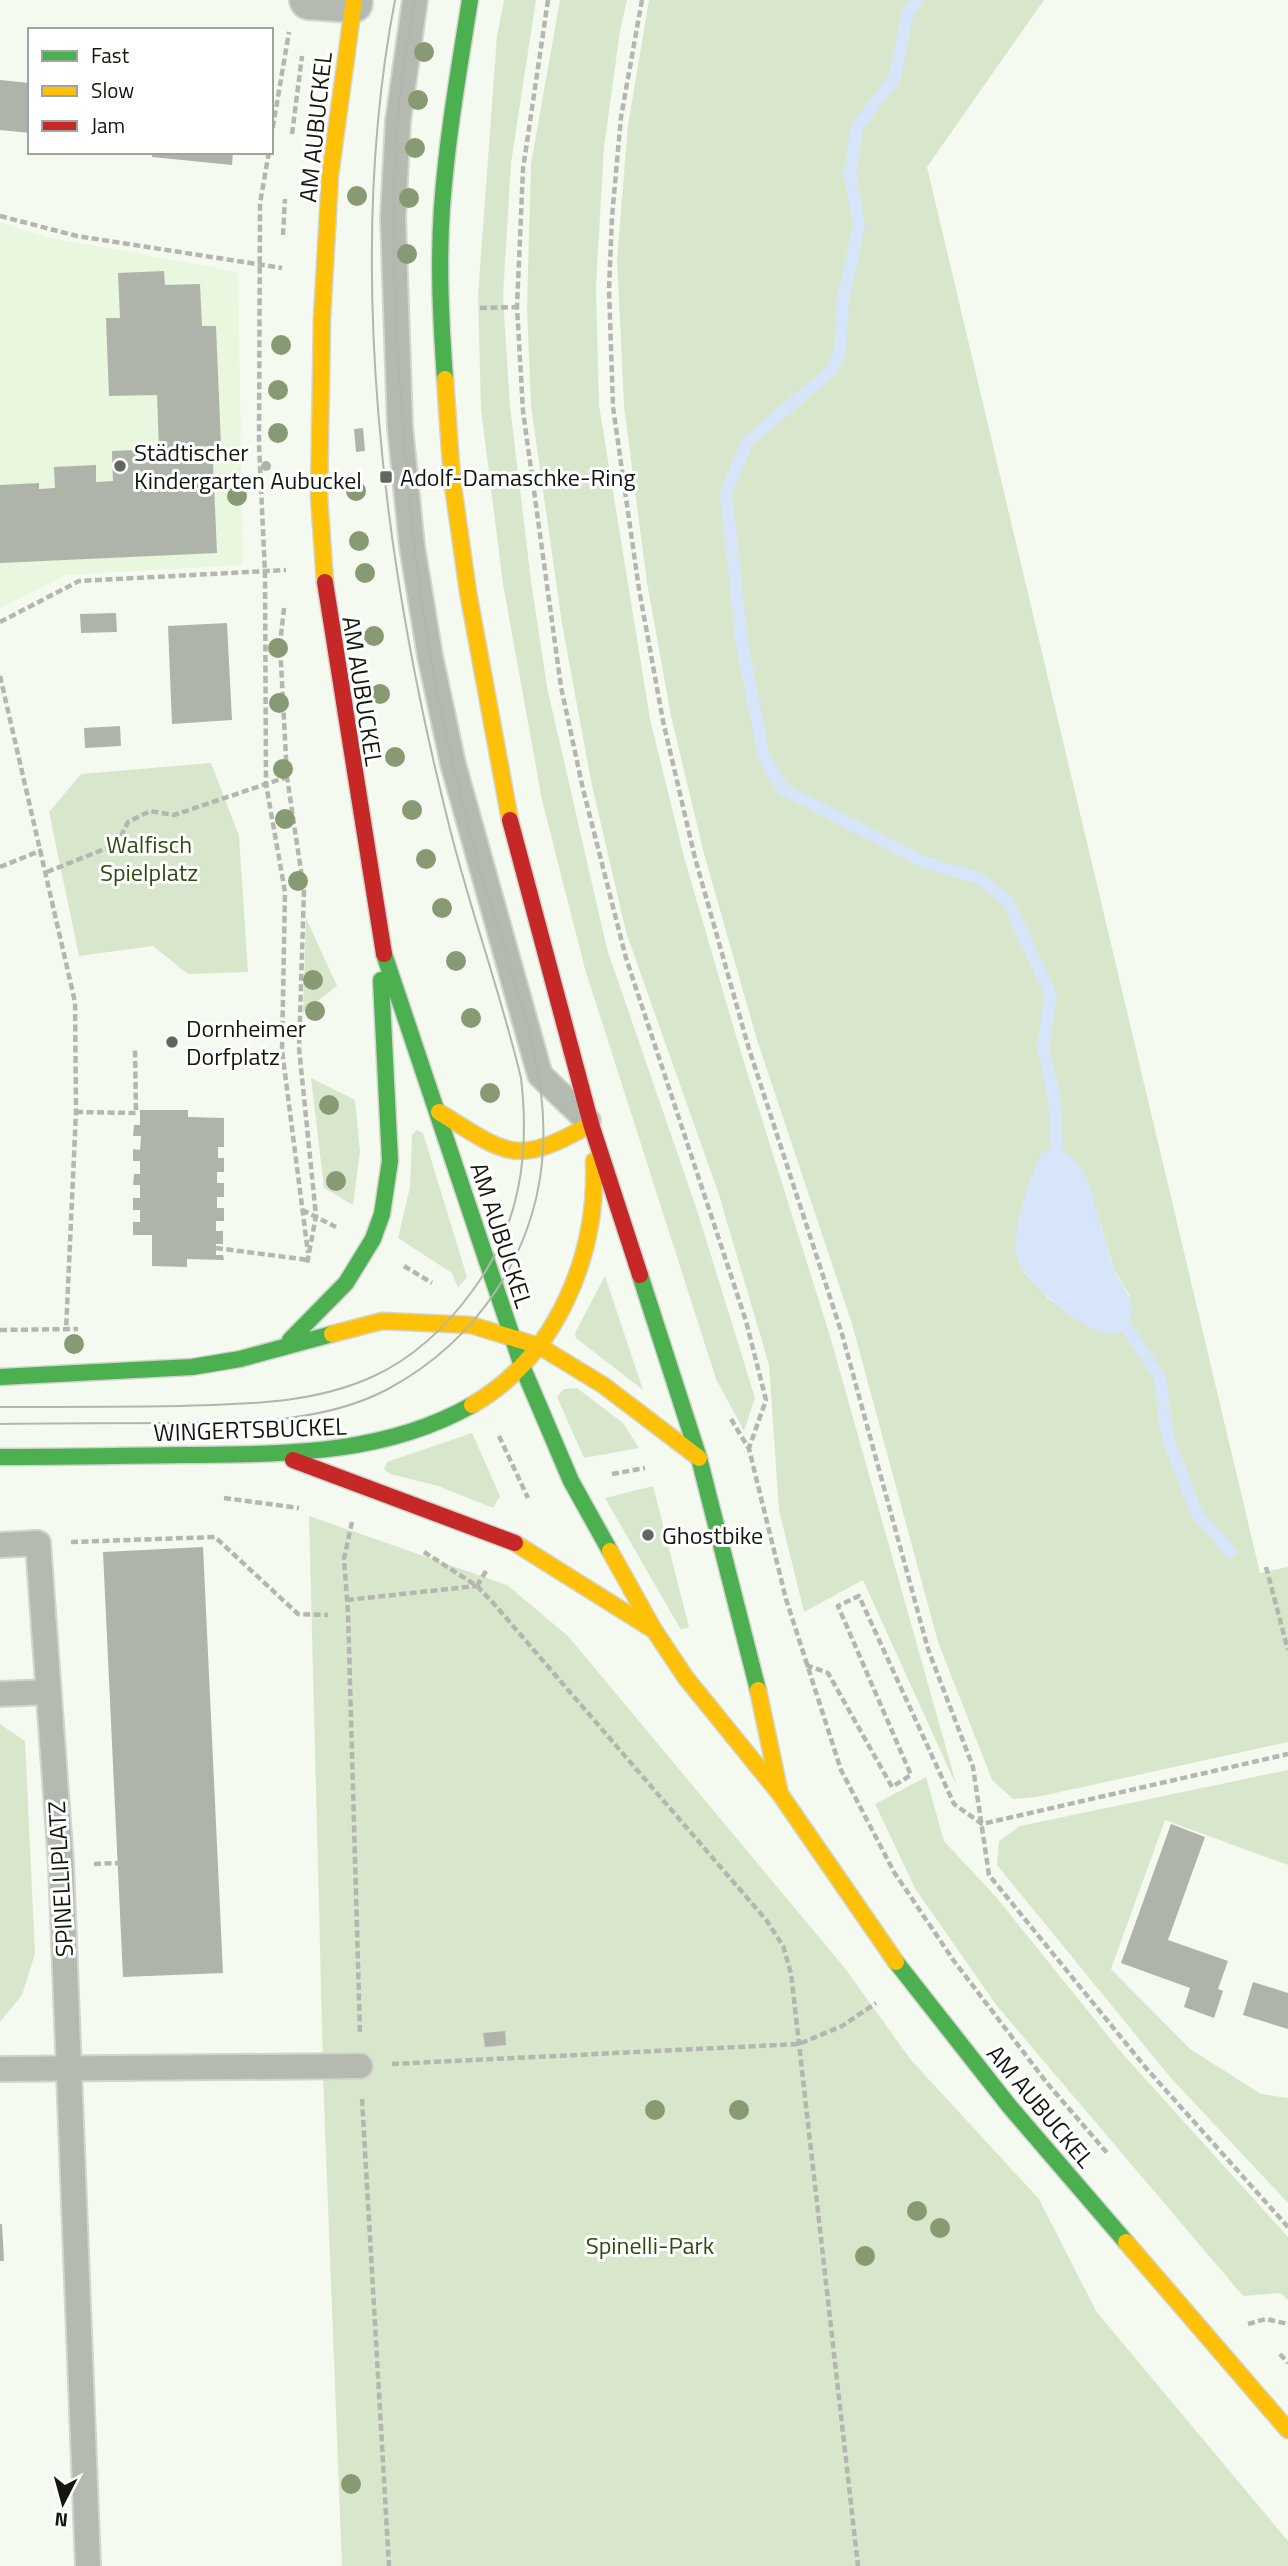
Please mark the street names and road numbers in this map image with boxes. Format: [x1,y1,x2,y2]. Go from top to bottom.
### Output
street label: AM AUBUCKEL [289,50,341,204]
street label: AM AUBUCKEL [333,614,393,769]
street label: AM AUBUCKEL [462,1158,543,1313]
street label: WINGERTSBUCKEL [153,1408,348,1450]
street label: SPINELLIPLATZ [38,1800,82,1958]
street label: AM AUBUCKEL [979,2037,1104,2176]

